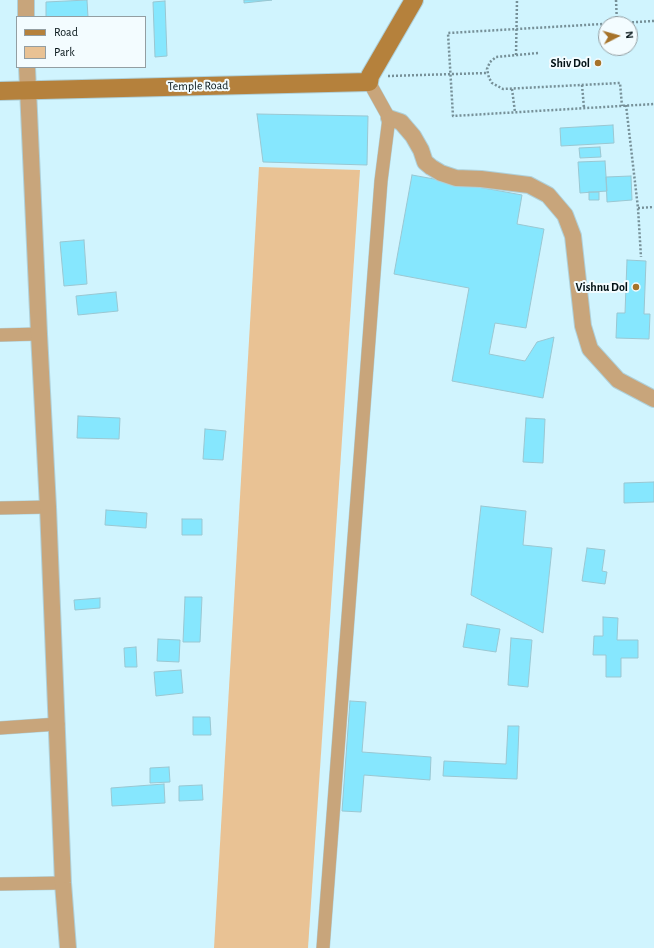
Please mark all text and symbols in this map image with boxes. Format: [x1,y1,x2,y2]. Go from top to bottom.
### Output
legend [16,16,146,68]
north arrow [598,16,638,56]
text: Road [54,26,78,38]
text: N [624,30,635,39]
text: Park [54,46,75,58]
place label: Shiv Dol [551,56,590,70]
marker: Shiv Dol [593,58,603,68]
street label: Temple Road [168,78,228,94]
place label: Vishnu Dol [576,280,628,294]
marker: Vishnu Dol [631,282,641,292]

